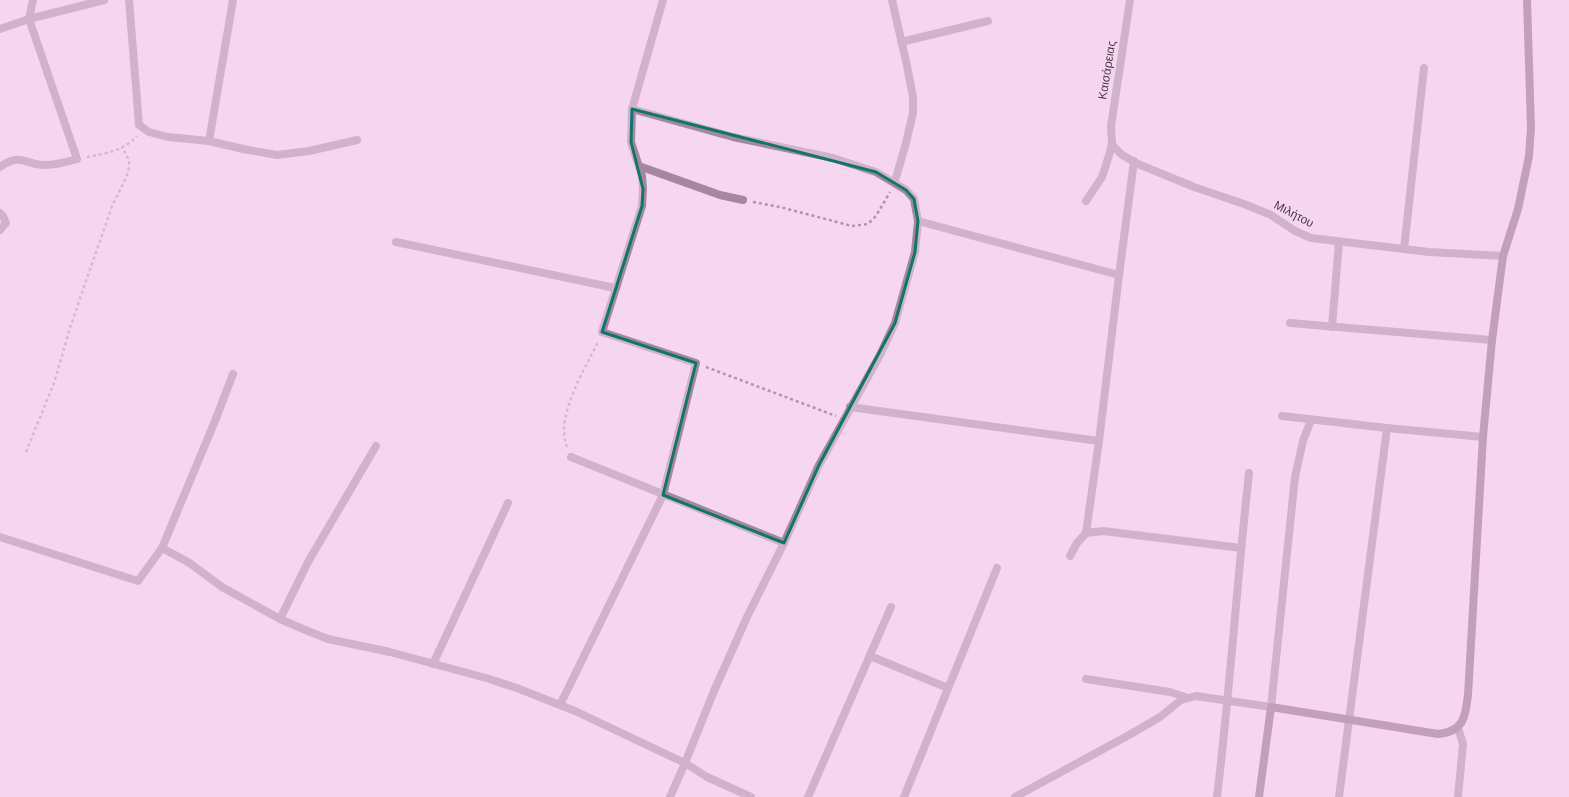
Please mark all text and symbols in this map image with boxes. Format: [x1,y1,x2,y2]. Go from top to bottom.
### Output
street label: Καισάρειας [1094,39,1119,100]
street label: Μιλήτου [1272,197,1317,230]

